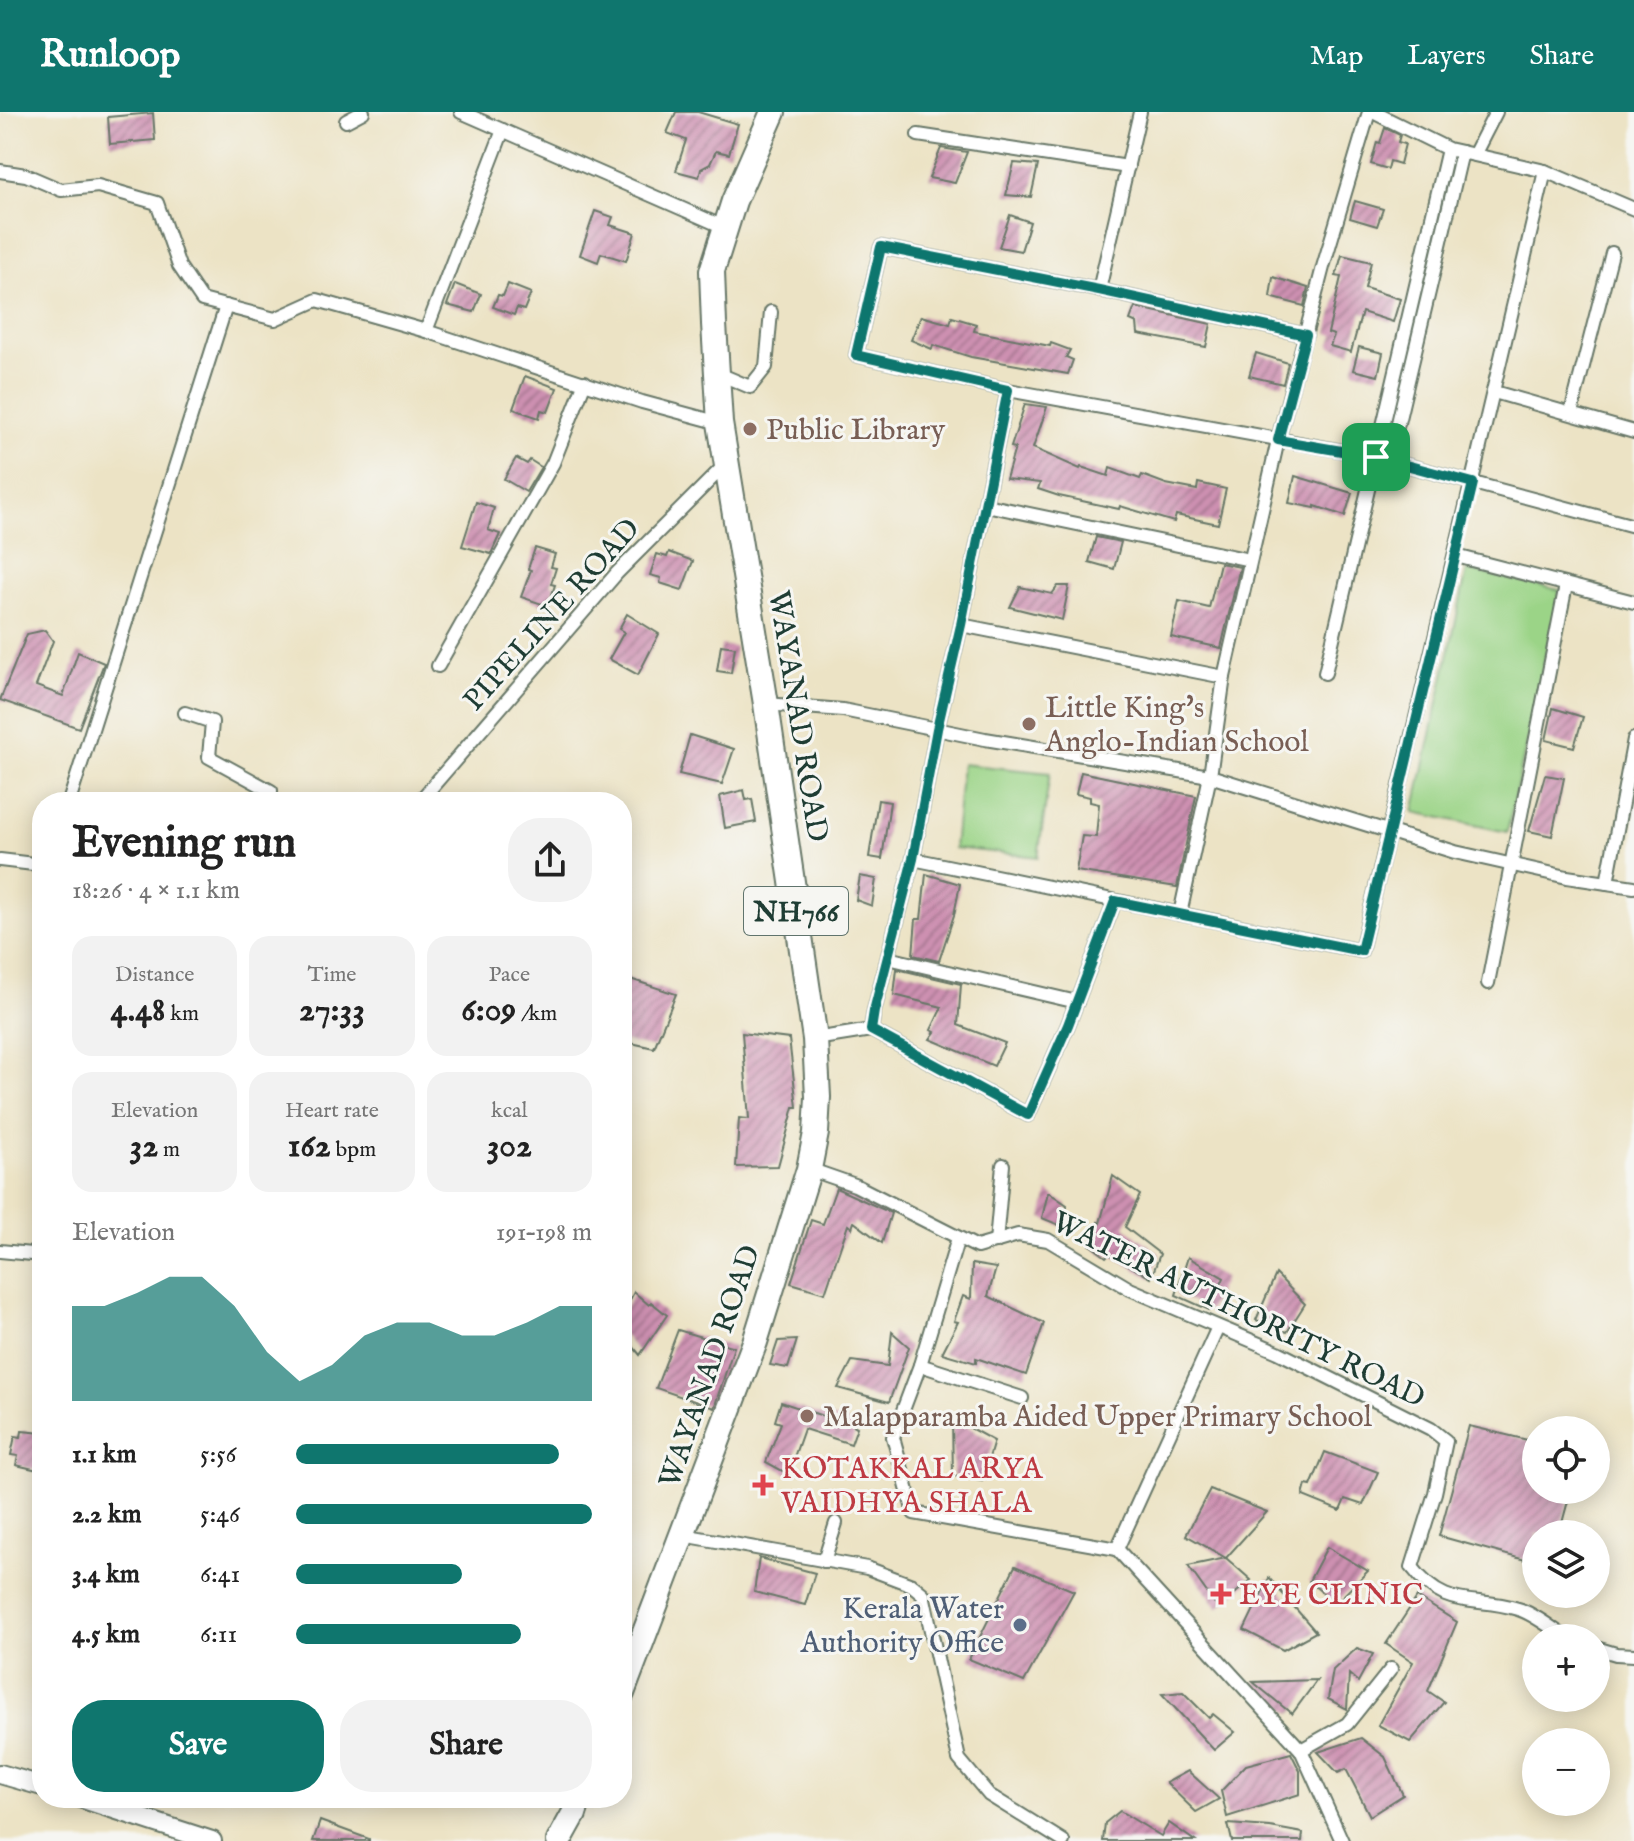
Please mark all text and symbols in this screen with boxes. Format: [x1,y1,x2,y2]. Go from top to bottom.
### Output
text: Runloop [40,32,180,80]
text: Map [1310,39,1363,74]
text: Layers [1407,39,1486,74]
text: Share [1530,39,1594,74]
place label: Public Library [766,412,946,450]
marker: Public Library [741,420,759,438]
pin [1342,423,1410,491]
icon: arrive [1354,435,1398,479]
street label: PIPELINE ROAD [456,511,649,720]
street label: WAYANAD ROAD [758,588,836,845]
place label: Little King's Anglo-Indian School [1044,690,1309,762]
marker: Little King's Anglo-Indian School [1020,715,1038,733]
text: Evening run [72,816,296,872]
button: share [508,818,592,902]
text: 18:26 · 4 × 1.1 km [72,874,240,907]
road number: NH766 [744,887,848,935]
text: Distance [115,961,194,989]
text: Time [308,961,356,989]
text: Pace [489,961,530,989]
text: 4.48 [110,989,165,1032]
text: 27:33 [299,989,365,1032]
text: 6:09 [461,989,516,1032]
text: km [165,1000,199,1028]
text: /km [516,1000,557,1028]
text: Elevation [111,1097,198,1125]
text: Heart rate [285,1097,379,1125]
text: kcal [491,1097,528,1125]
text: 32 [129,1125,158,1168]
text: 162 [288,1125,331,1168]
text: 302 [487,1125,532,1168]
text: m [158,1136,180,1164]
text: bpm [331,1136,376,1164]
street label: WATER AUTHORITY ROAD [1045,1204,1431,1418]
text: Elevation [72,1216,175,1249]
text: 191–198 m [496,1216,592,1249]
street label: WAYANAD ROAD [652,1240,770,1493]
place label: Malapparamba Aided Upper Primary School [823,1399,1373,1437]
marker: Malapparamba Aided Upper Primary School [798,1407,816,1425]
map controls [1522,1416,1610,1816]
button: locate [1522,1416,1610,1504]
text: 1.1 km [72,1438,137,1471]
text: 5:56 [200,1438,237,1471]
place label: KOTAKKAL ARYA VAIDHYA SHALA [780,1451,1043,1523]
marker: KOTAKKAL ARYA VAIDHYA SHALA [752,1474,774,1496]
text: 2.2 km [72,1498,142,1531]
text: 5:46 [200,1498,240,1531]
button: layers [1522,1520,1610,1608]
text: 3.4 km [72,1558,140,1591]
text: 6:41 [200,1558,240,1591]
place label: EYE CLINIC [1239,1577,1423,1615]
marker: EYE CLINIC [1210,1583,1232,1605]
place label: Kerala Water Authority Office [799,1591,1004,1663]
marker: Kerala Water Authority Office [1011,1616,1029,1634]
text: 4.5 km [72,1618,140,1651]
text: 6:11 [200,1618,237,1651]
button: + [1522,1624,1610,1712]
button: Save [72,1700,324,1792]
button: Share [340,1700,592,1792]
button: − [1522,1728,1610,1816]

